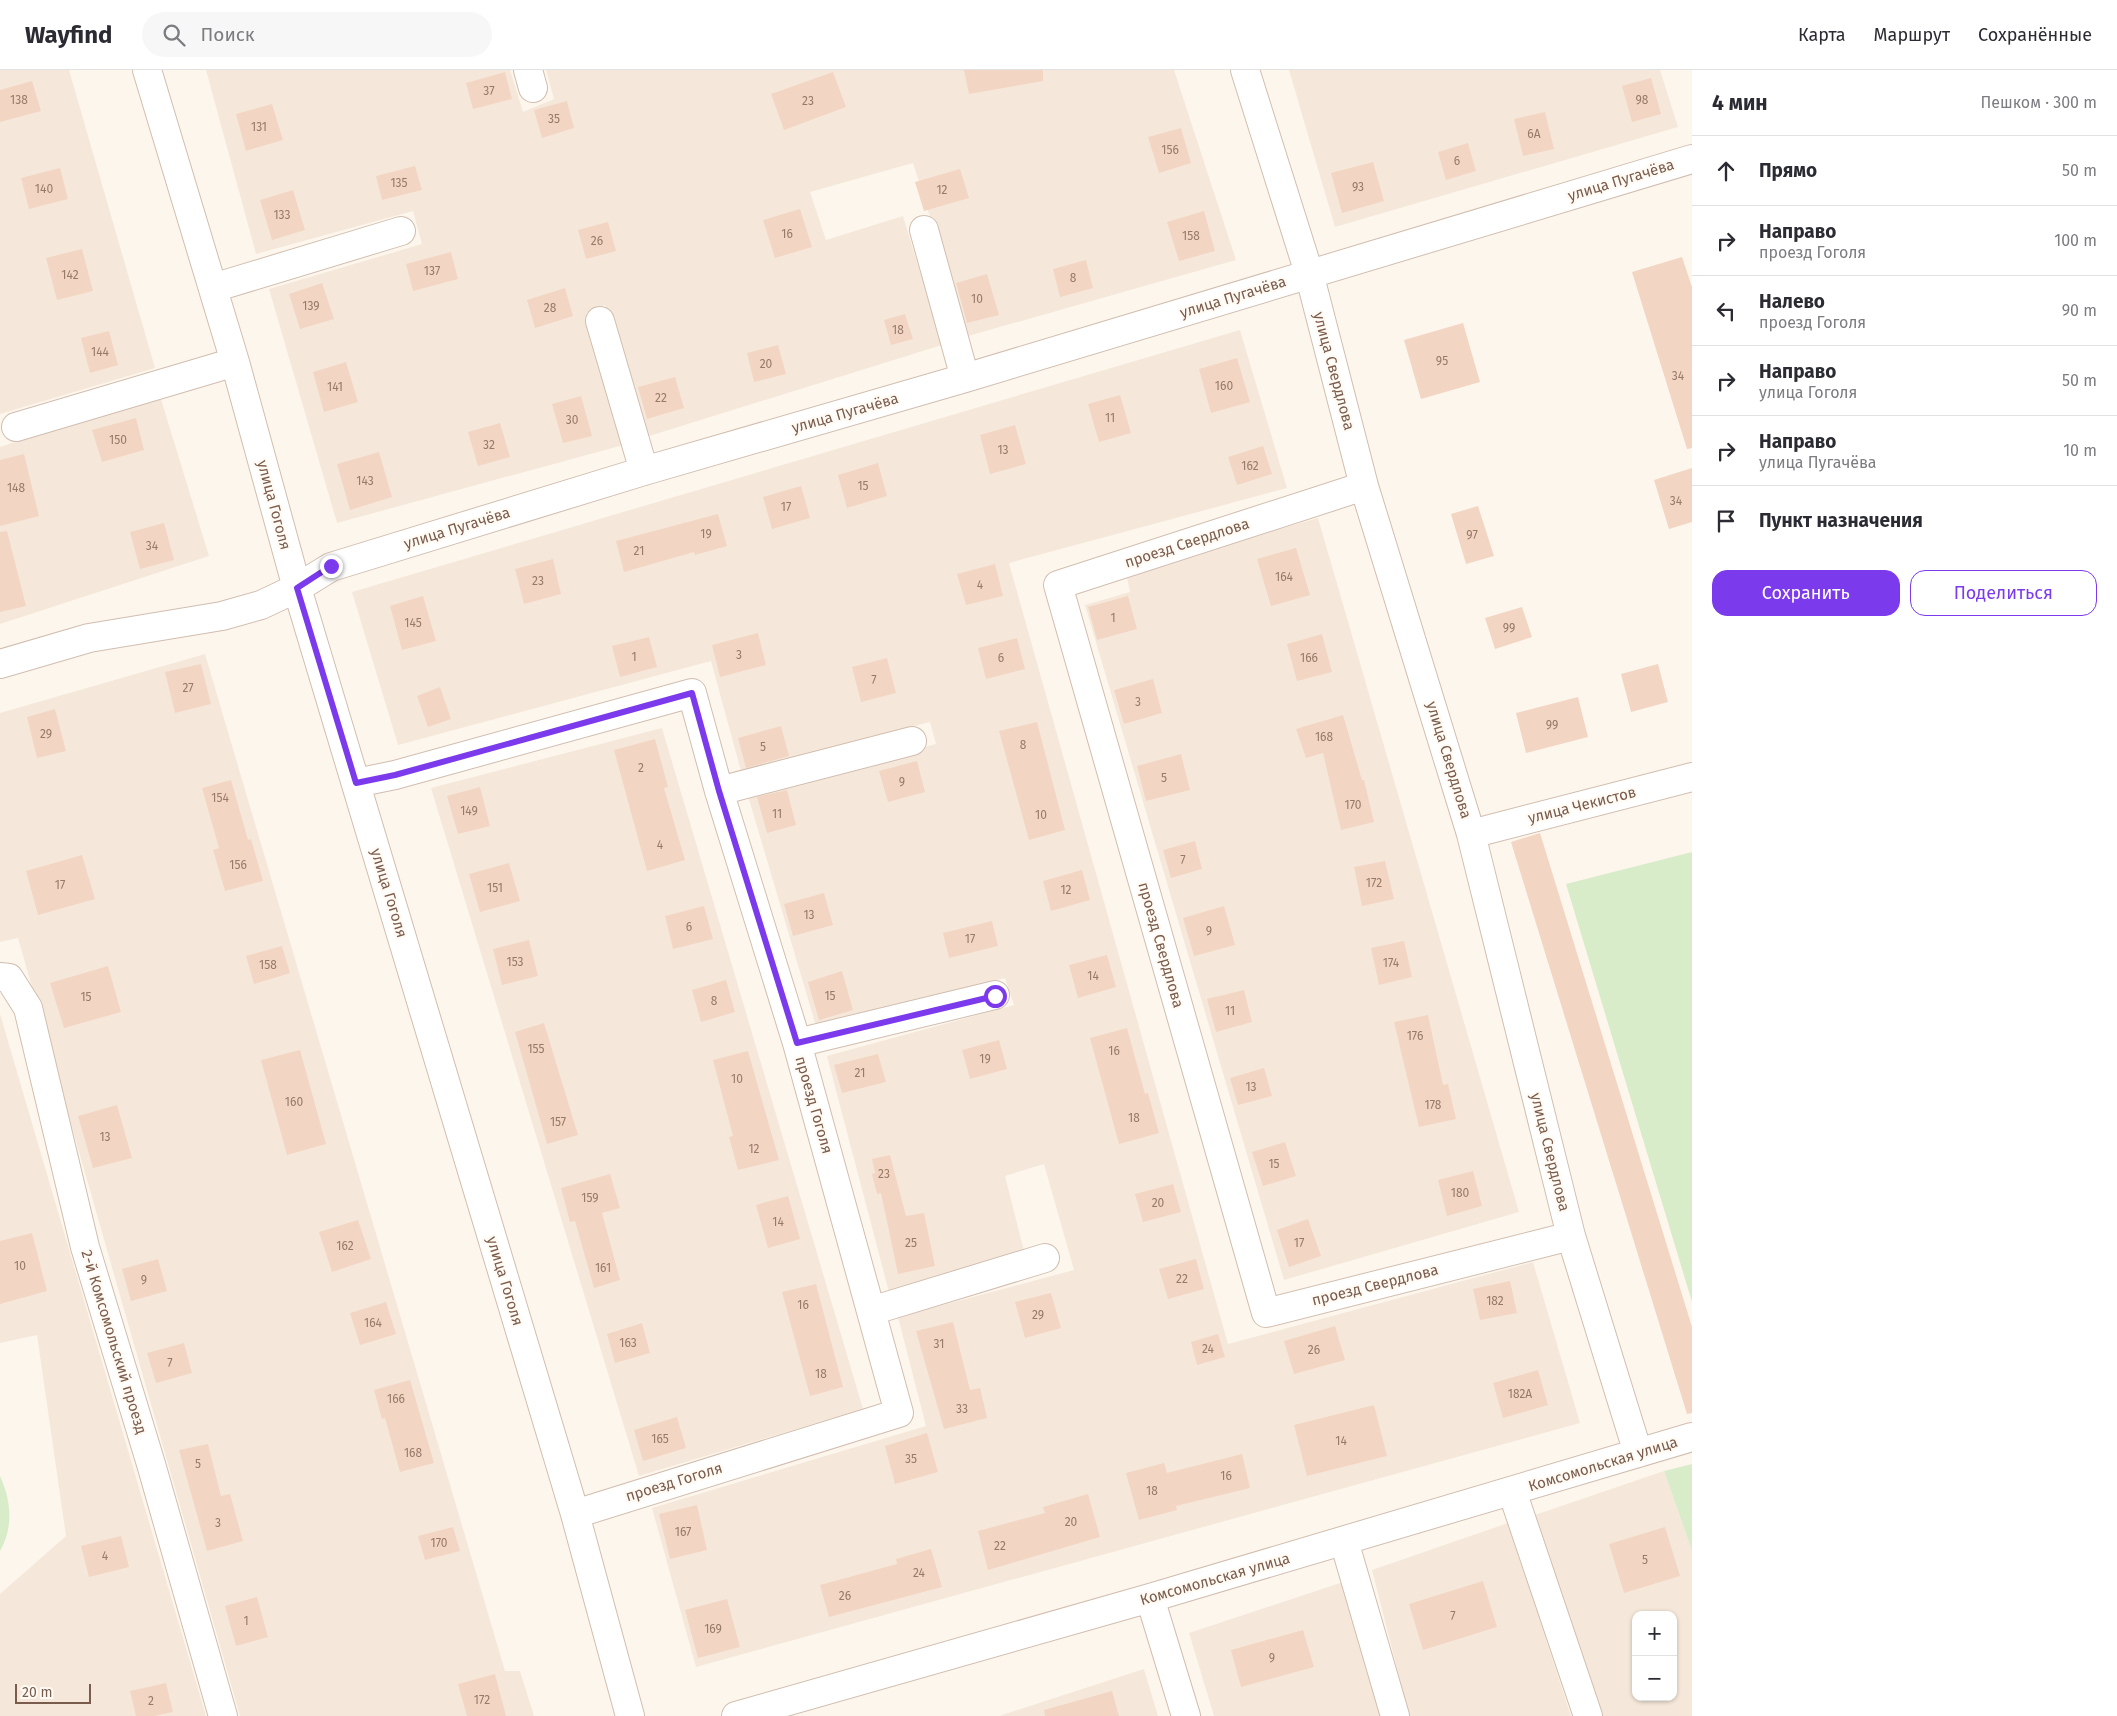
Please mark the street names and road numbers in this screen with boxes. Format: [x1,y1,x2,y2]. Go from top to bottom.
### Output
street label: улица Пугачёва [1566,155,1676,205]
street label: улица Пугачёва [1178,272,1288,322]
street label: улица Свердлова [1310,310,1358,432]
street label: улица Пугачёва [790,389,900,437]
street label: улица Гоголя [253,458,295,552]
street label: улица Пугачёва [402,503,512,553]
street label: проезд Свердлова [1122,514,1252,572]
street label: улица Свердлова [1423,699,1475,821]
street label: улица Чекистов [1526,783,1638,827]
street label: улица Гоголя [367,846,411,940]
street label: проезд Свердлова [1134,880,1188,1010]
street label: проезд Гоголя [792,1054,836,1156]
street label: улица Свердлова [1527,1091,1573,1213]
street label: улица Гоголя [483,1234,527,1328]
street label: 2-й Комсомольский проезд [77,1248,151,1436]
street label: проезд Свердлова [1310,1261,1440,1309]
street label: Комсомольская улица [1526,1433,1680,1495]
street label: проезд Гоголя [623,1459,725,1505]
street label: Комсомольская улица [1138,1549,1292,1609]

